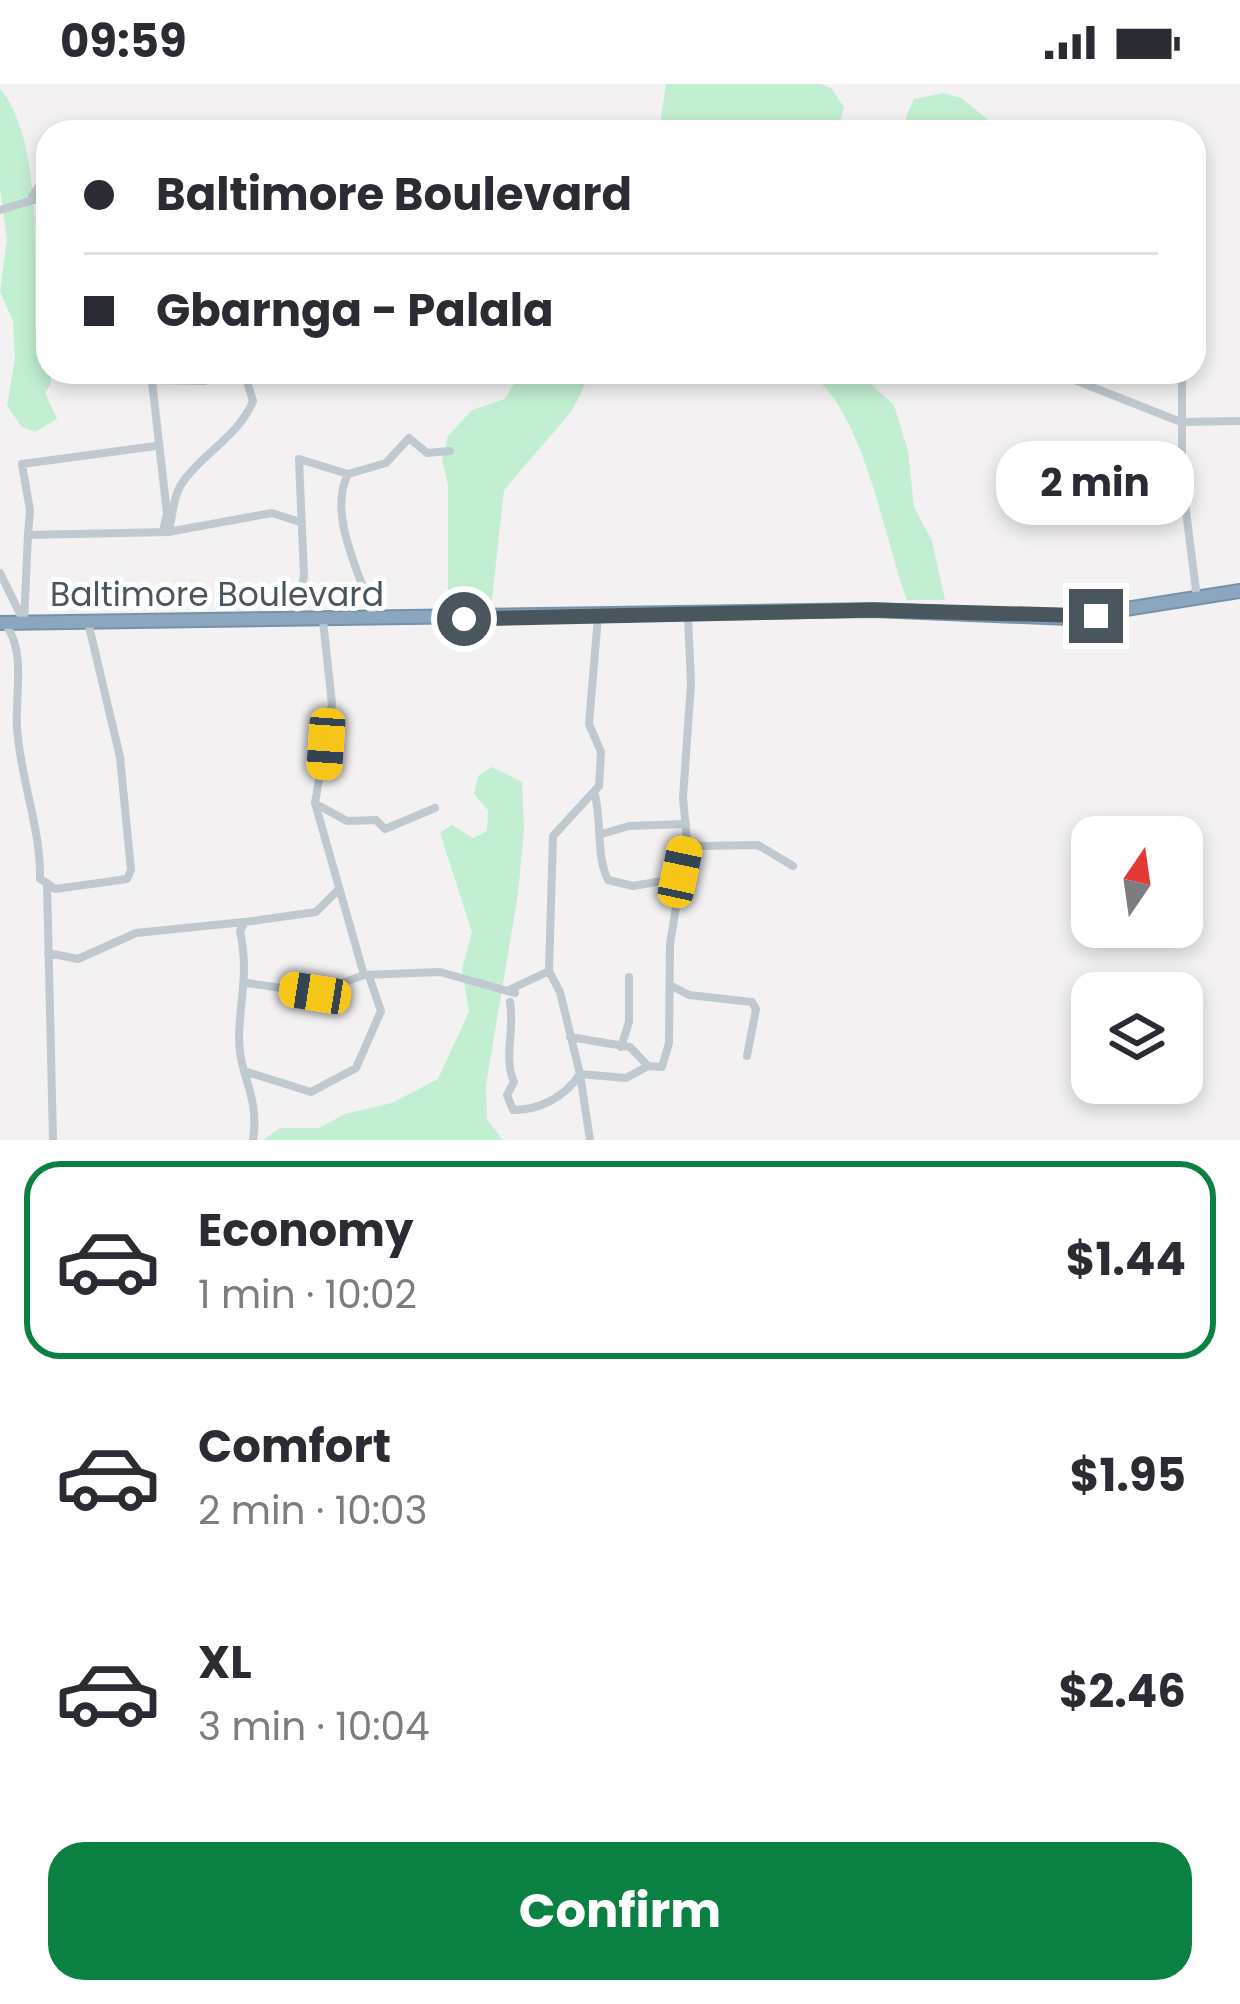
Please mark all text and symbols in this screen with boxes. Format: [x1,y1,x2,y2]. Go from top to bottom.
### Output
text: 09:59 [60,10,187,73]
text: Baltimore Boulevard [156,163,632,226]
text: Gbarnga - Palala [156,279,554,342]
callout: 2 min [997,442,1195,526]
text: 2 min [1040,455,1150,510]
street label: Baltimore Boulevard [50,571,384,618]
route end [1069,589,1123,643]
route start [437,592,491,646]
car [306,707,346,781]
north arrow [1071,816,1203,948]
map controls [1071,816,1203,1104]
car [655,833,705,911]
car [277,970,353,1016]
button: layers [1071,972,1203,1104]
text: Economy [198,1199,413,1262]
icon: car [54,1206,162,1314]
text: $1.44 [1066,1228,1186,1291]
text: 1 min · 10:02 [198,1267,417,1322]
text: Comfort [198,1415,391,1478]
icon: car [54,1422,162,1530]
text: $1.95 [1070,1444,1186,1507]
text: 2 min · 10:03 [198,1483,427,1538]
text: XL [198,1631,252,1694]
icon: car [54,1638,162,1746]
text: $2.46 [1059,1660,1186,1723]
text: 3 min · 10:04 [198,1699,430,1754]
button: Confirm [48,1842,1192,1980]

